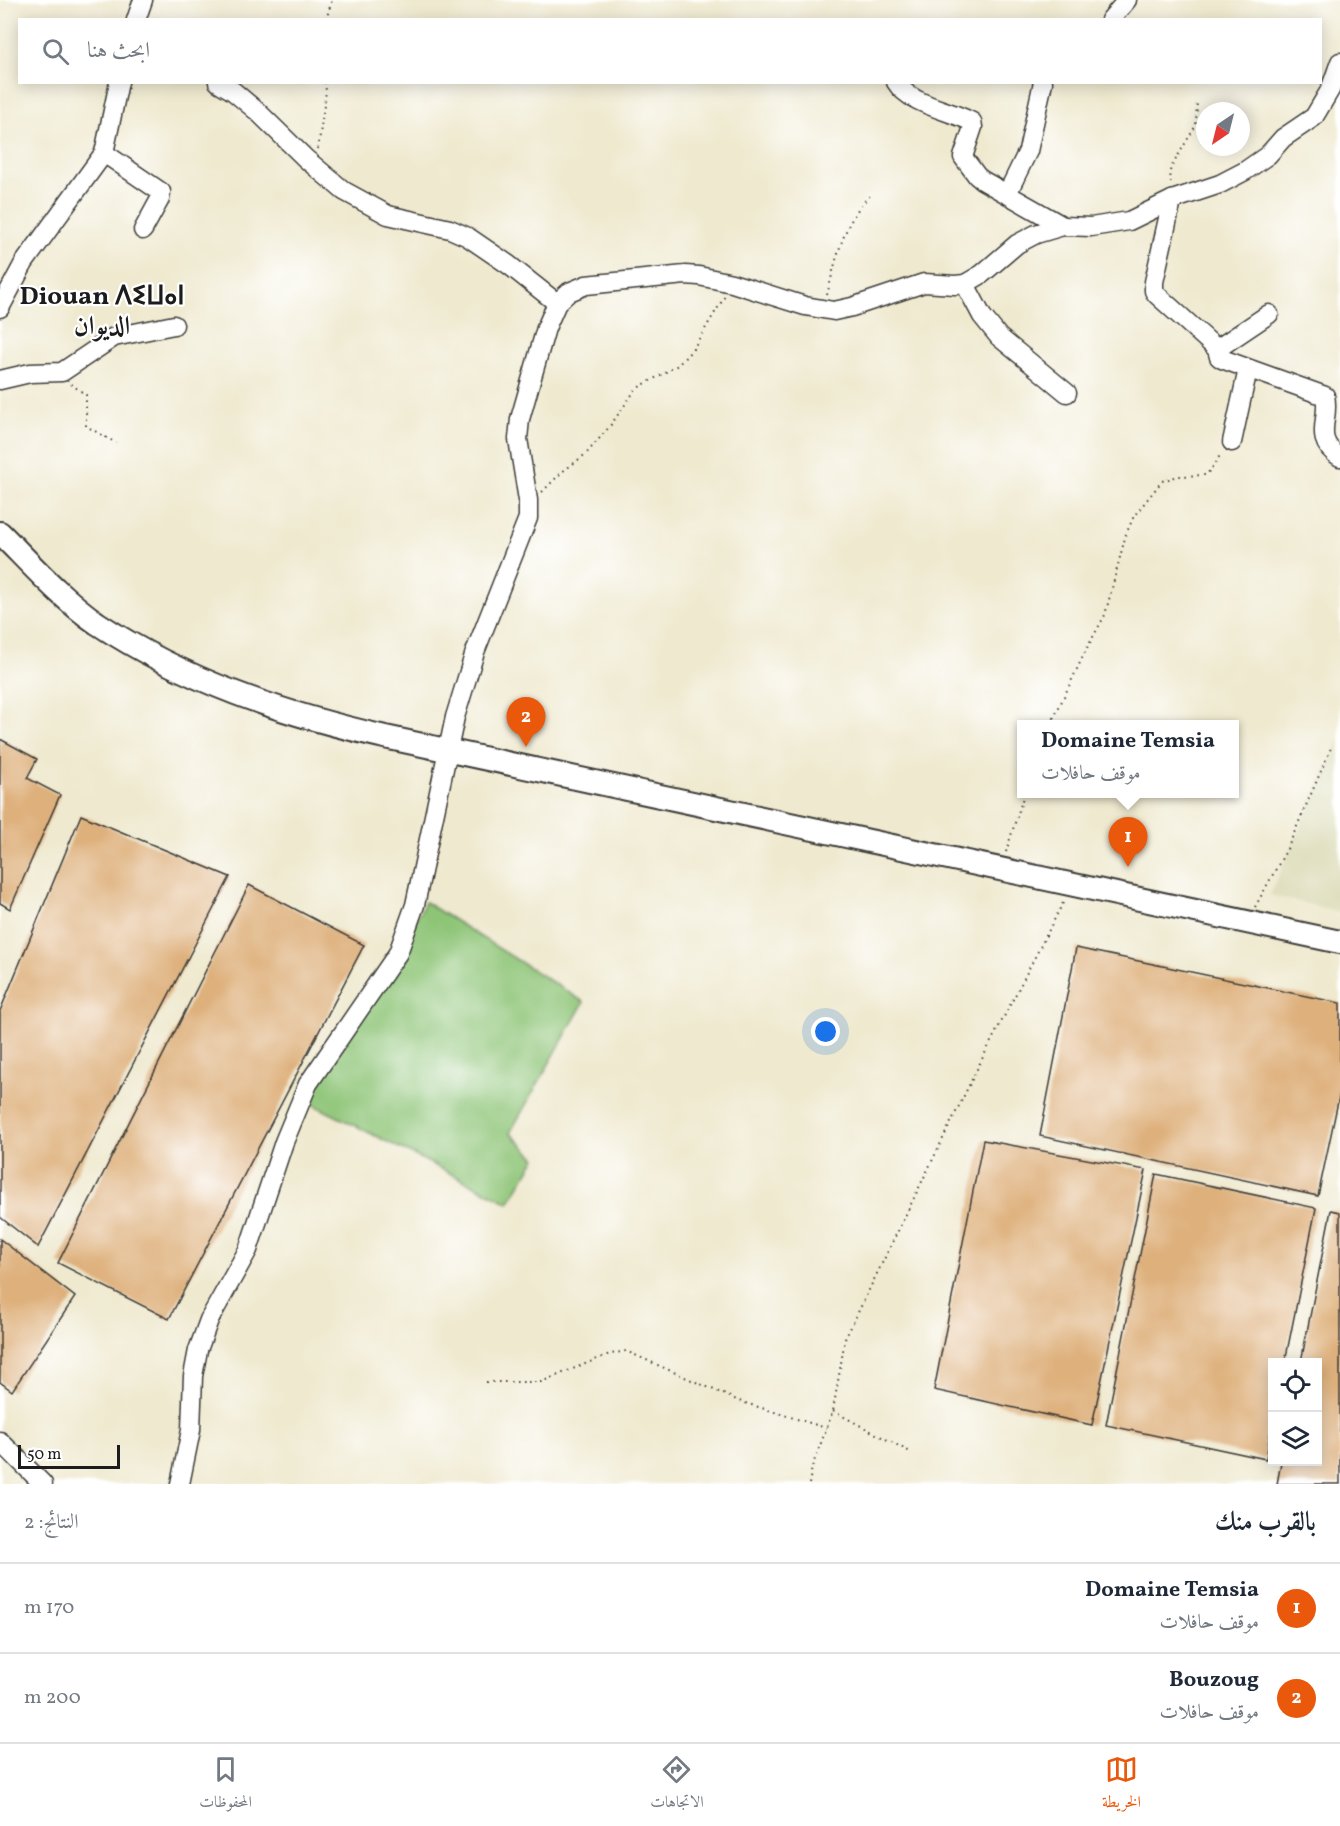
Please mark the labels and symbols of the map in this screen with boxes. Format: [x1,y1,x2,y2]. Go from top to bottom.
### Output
north arrow [1196,102,1250,156]
district label: Diouan ⴷⵉⵡⴰⵏ الديوان [19,279,185,345]
pin: 2 [506,698,546,747]
pin: 1 [1108,818,1148,867]
your location [811,1017,840,1046]
scale bar [18,1442,120,1470]

